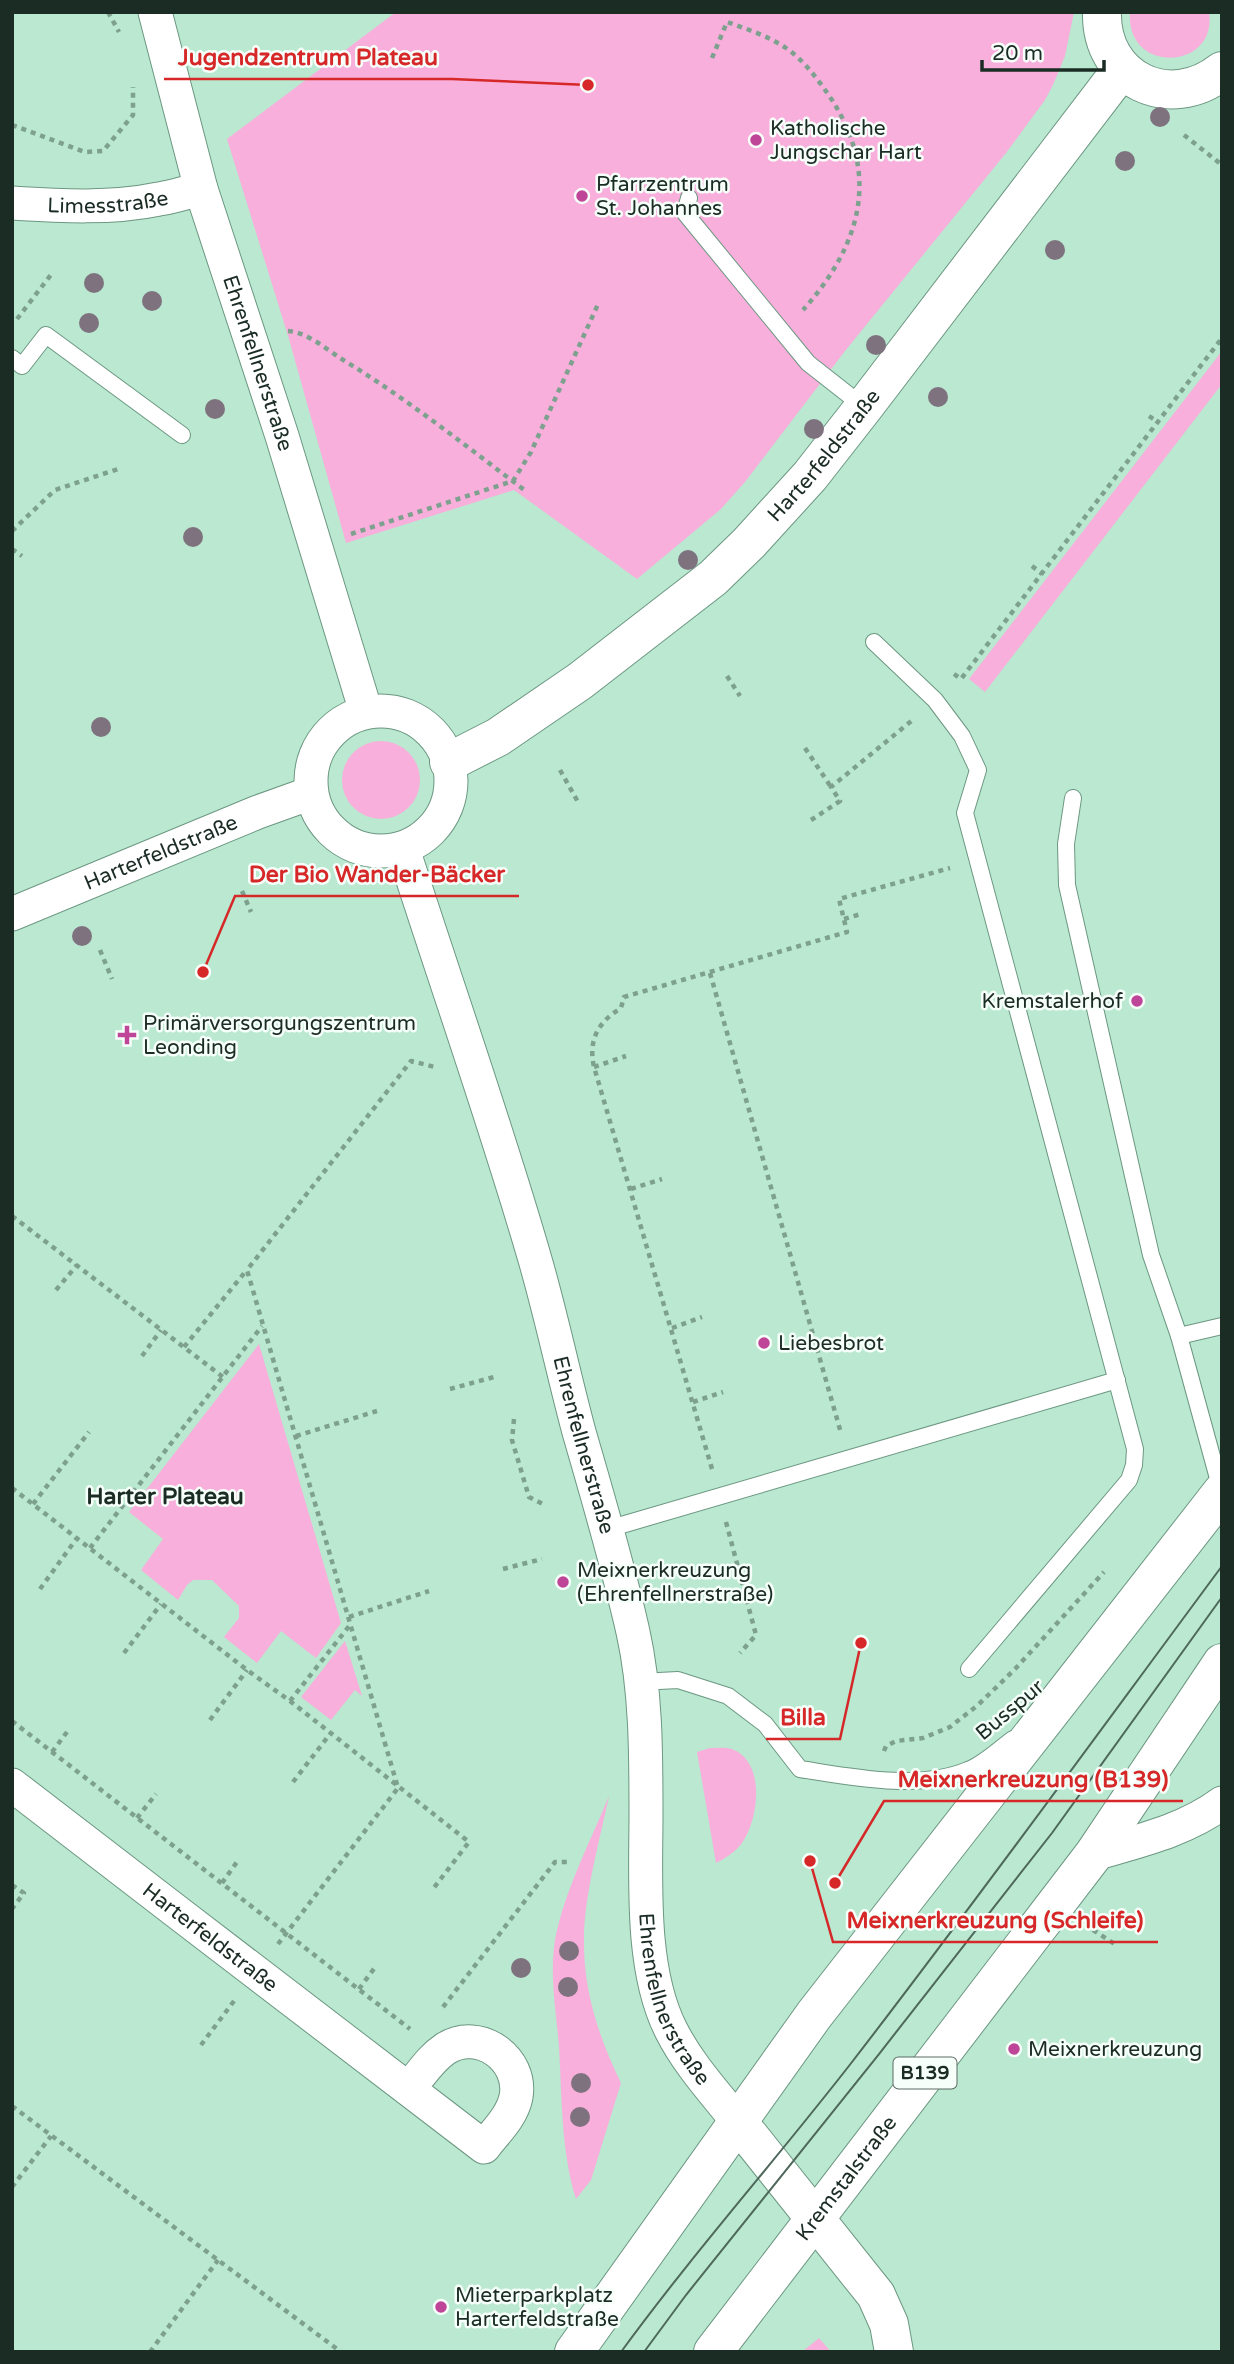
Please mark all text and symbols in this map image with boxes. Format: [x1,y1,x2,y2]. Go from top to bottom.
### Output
scale bar [982,28,1104,72]
callout: Jugendzentrum Plateau [164,35,452,79]
text: 20 m [992,41,1043,66]
text: Jugendzentrum Plateau [177,44,438,72]
place label: Katholische Jungschar Hart [770,116,922,165]
marker: Katholische Jungschar Hart [748,132,764,148]
place label: Pfarrzentrum St. Johannes [596,172,729,221]
street label: Limesstraße [47,185,170,218]
marker: Pfarrzentrum St. Johannes [574,188,590,204]
street label: Ehrenfellnerstraße [218,272,298,454]
street label: Harterfeldstraße [762,384,886,527]
street label: Harterfeldstraße [80,809,241,895]
callout: Der Bio Wander-Bäcker [235,852,519,896]
text: Der Bio Wander-Bäcker [249,861,506,889]
place label: Kremstalerhof [982,989,1123,1014]
marker: Kremstalerhof [1129,993,1145,1009]
place label: Primärversorgungszentrum Leonding [143,1011,416,1060]
marker: Primärversorgungszentrum Leonding [117,1025,137,1045]
place label: Liebesbrot [778,1331,884,1356]
marker: Liebesbrot [756,1335,772,1351]
street label: Ehrenfellnerstraße [548,1353,620,1537]
district label: Harter Plateau [86,1483,244,1511]
place label: Meixnerkreuzung (Ehrenfellnerstraße) [577,1558,773,1607]
marker: Meixnerkreuzung (Ehrenfellnerstraße) [555,1574,571,1590]
street label: Busspur [971,1674,1049,1746]
callout: Billa [766,1695,840,1739]
text: Billa [780,1704,826,1732]
callout: Meixnerkreuzung (B139) [884,1757,1183,1801]
text: Meixnerkreuzung (B139) [898,1766,1168,1794]
street label: Harterfeldstraße [138,1878,283,1997]
callout: Meixnerkreuzung (Schleife) [833,1898,1158,1942]
text: Meixnerkreuzung (Schleife) [847,1907,1143,1935]
street label: Ehrenfellnerstraße [634,1912,716,2090]
place label: Meixnerkreuzung [1028,2037,1202,2062]
marker: Meixnerkreuzung [1006,2041,1022,2057]
road number: B139 [894,2058,956,2088]
street label: Kremstalstraße [790,2111,902,2245]
place label: Mieterparkplatz Harterfeldstraße [455,2283,619,2332]
marker: Mieterparkplatz Harterfeldstraße [433,2299,449,2315]

